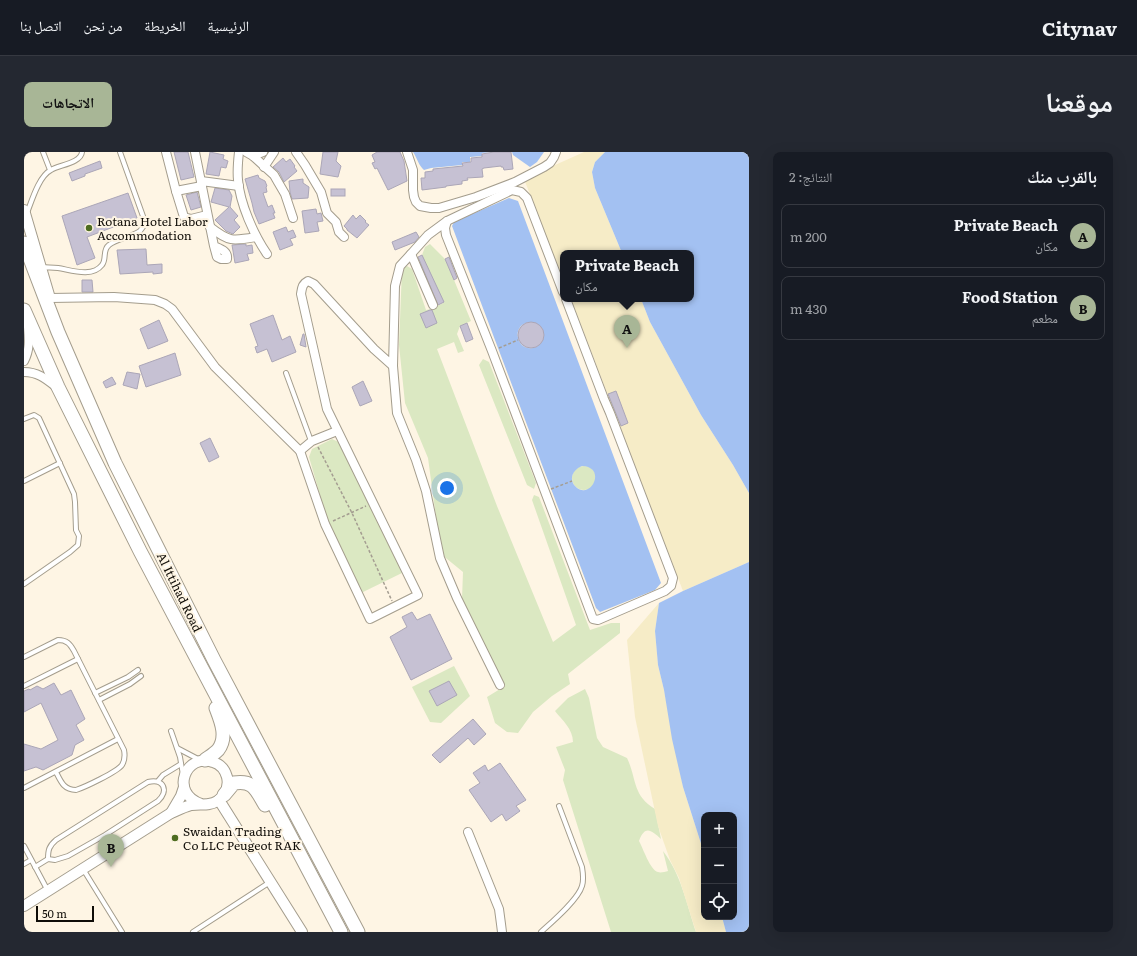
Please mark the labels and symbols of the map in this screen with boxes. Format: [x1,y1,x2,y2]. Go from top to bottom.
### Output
place label: Rotana Hotel Labor Accommodation [97,212,208,244]
marker: Rotana Hotel Labor Accommodation [84,223,94,233]
pin: A [614,315,640,348]
your location [437,478,457,498]
street label: Al Ittihad Road [153,549,207,636]
place label: Swaidan Trading Co LLC Peugeot RAK [183,822,301,854]
marker: Swaidan Trading Co LLC Peugeot RAK [170,833,180,843]
pin: B [98,834,124,867]
scale bar [36,904,94,923]

